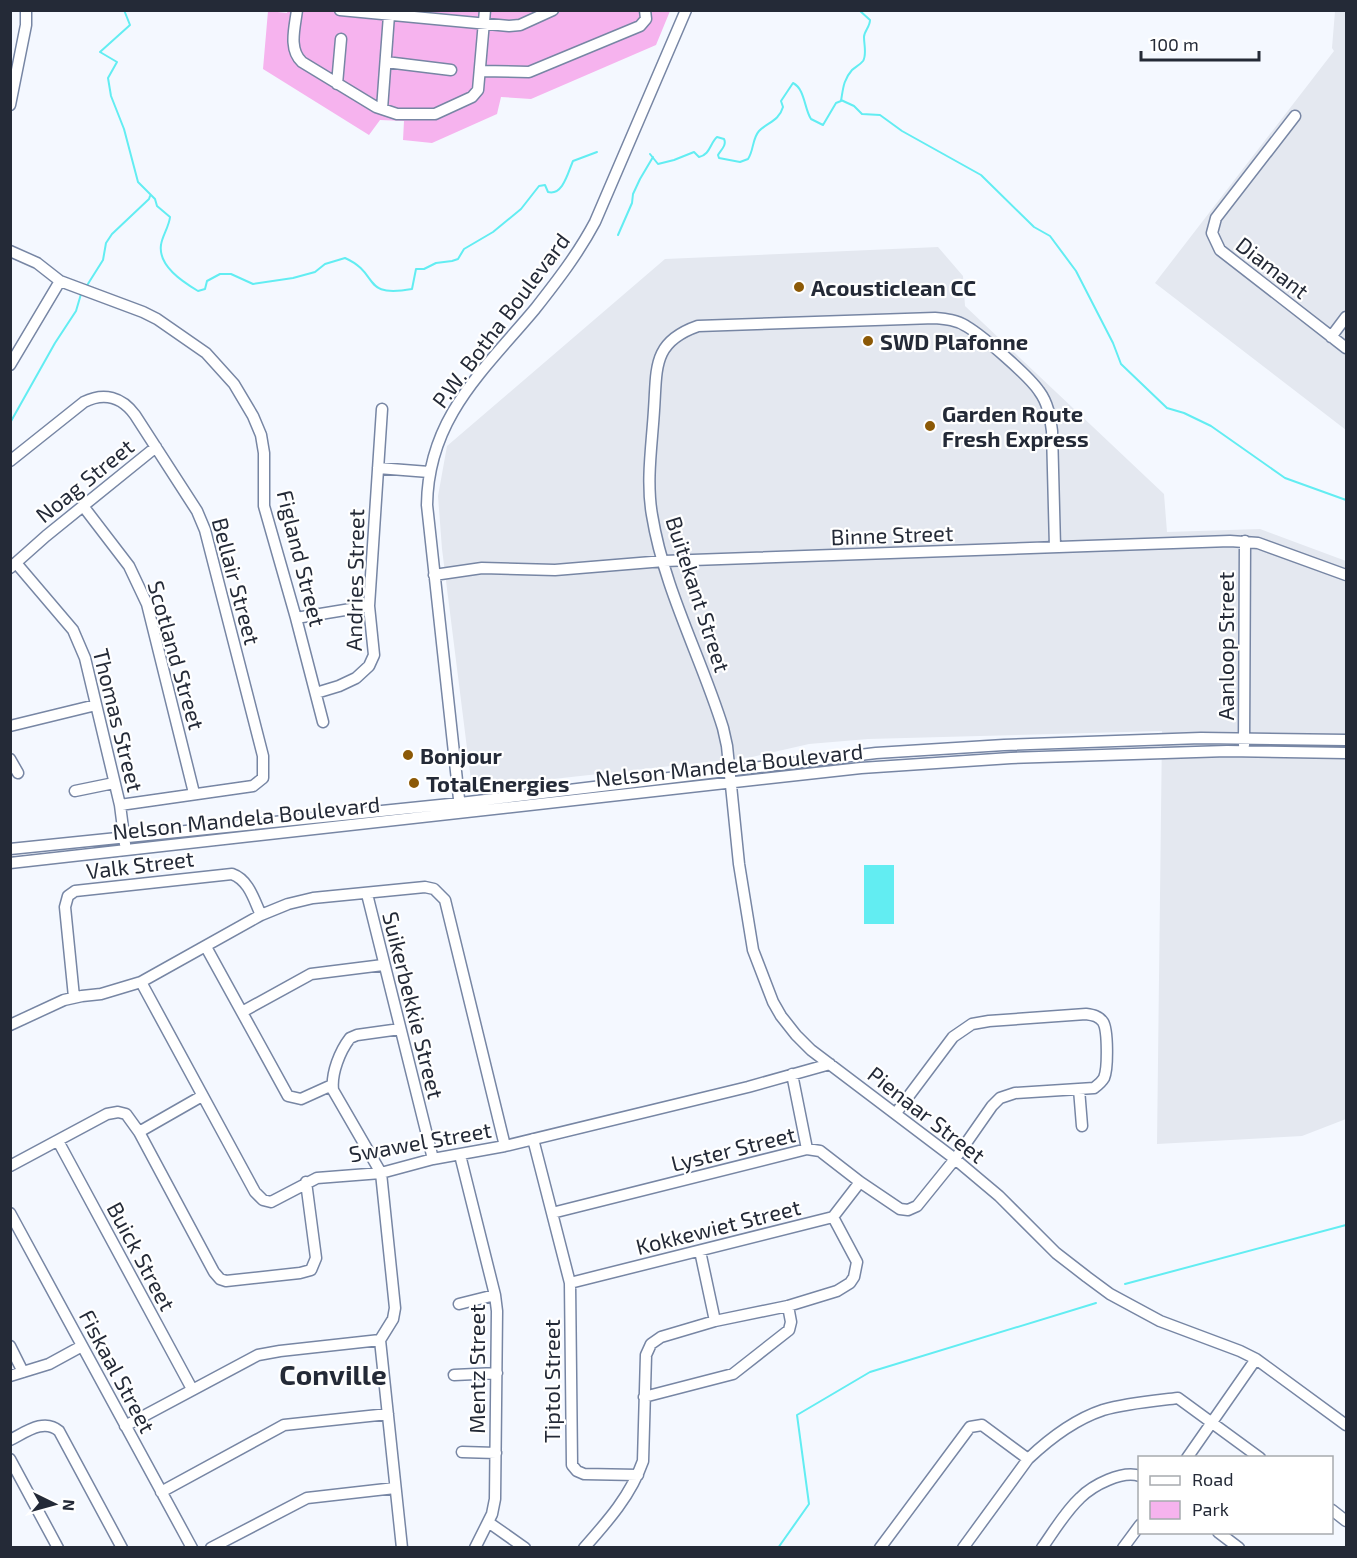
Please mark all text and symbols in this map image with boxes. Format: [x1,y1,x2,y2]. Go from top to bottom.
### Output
scale bar [1141,24,1260,62]
text: 100 m [1150,33,1199,55]
street label: P.W. Botha Boulevard [426,228,574,412]
street label: Diamant [1232,231,1314,303]
place label: Acousticlean CC [811,274,976,300]
marker: Acousticlean CC [792,280,806,294]
place label: SWD Plafonne [880,328,1028,354]
marker: SWD Plafonne [861,334,875,348]
place label: Garden Route Fresh Express [942,400,1089,451]
marker: Garden Route Fresh Express [923,419,937,433]
street label: Noag Street [30,433,138,527]
street label: Figland Street [272,487,332,629]
street label: Andries Street [340,509,368,651]
street label: Buitekant Street [662,513,736,675]
street label: Bellair Street [208,515,266,647]
street label: Binne Street [830,519,954,549]
street label: Aanloop Street [1212,572,1238,720]
street label: Scotland Street [143,577,211,733]
street label: Thomas Street [89,646,149,794]
street label: Nelson Mandela Boulevard [594,737,864,791]
place label: Bonjour [420,742,502,768]
marker: Bonjour [401,748,415,762]
place label: TotalEnergies [426,770,569,796]
marker: TotalEnergies [407,776,421,790]
street label: Nelson Mandela Boulevard [111,790,381,844]
street label: Valk Street [85,844,195,884]
street label: Suikerbekkie Street [378,909,450,1101]
street label: Pienaar Street [863,1060,991,1168]
street label: Swawel Street [347,1116,493,1166]
street label: Lyster Street [668,1120,798,1176]
street label: Kokkewiet Street [633,1193,803,1259]
street label: Buick Street [102,1197,182,1315]
street label: Mentz Street [463,1304,489,1434]
street label: Fiskaal Street [75,1305,161,1437]
street label: Tiptol Street [538,1319,564,1443]
district label: Conville [279,1357,387,1391]
legend [1138,1456,1333,1534]
text: Road [1192,1468,1233,1490]
north arrow [24,1474,84,1534]
text: Park [1192,1498,1229,1520]
text: N [59,1499,79,1512]

